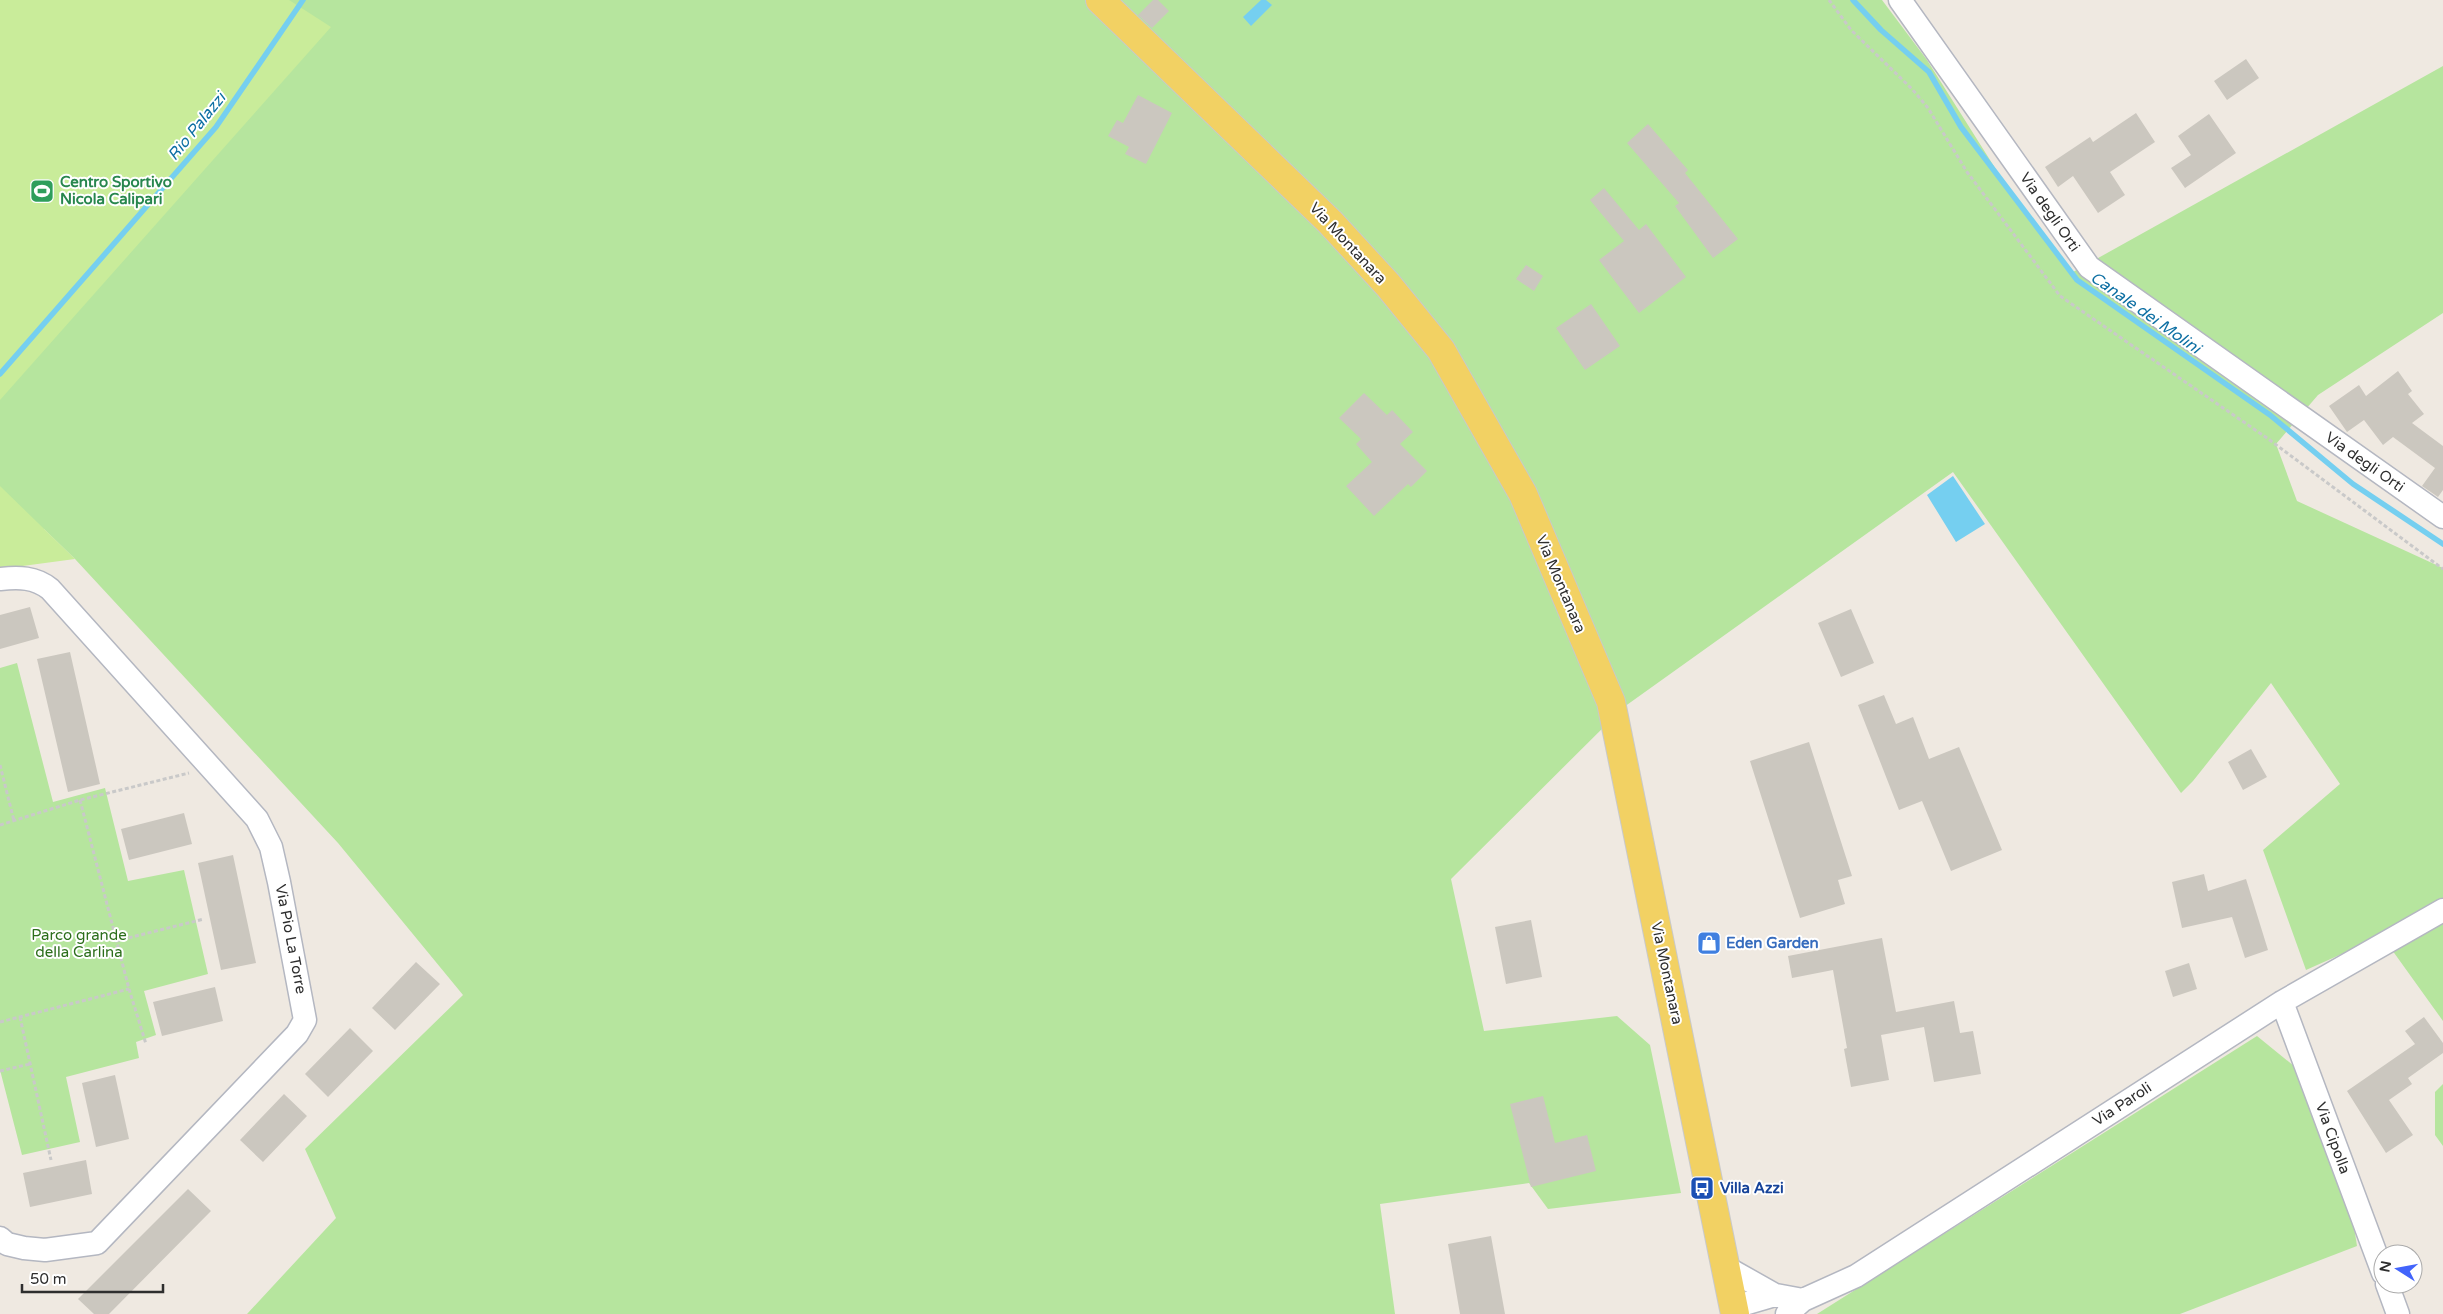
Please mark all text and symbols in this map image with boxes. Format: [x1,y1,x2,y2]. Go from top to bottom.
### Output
water label: Rio Palazzi [163,87,231,165]
street label: Via degli Orti [2016,169,2084,255]
place label: Centro Sportivo Nicola Calipari [60,173,172,209]
sports icon: Centro Sportivo Nicola Calipari [29,178,55,204]
street label: Via Montanara [1306,199,1390,287]
water label: Canale dei Molini [2086,267,2206,359]
street label: Via degli Orti [2322,428,2408,496]
street label: Via Montanara [1532,532,1590,636]
street label: Via Pio La Torre [272,883,310,995]
street label: Via Montanara [1647,920,1687,1026]
park label: Parco grande della Carlina [31,926,127,961]
shop icon: Eden Garden [1696,930,1722,956]
place label: Eden Garden [1726,934,1819,952]
street label: Via Paroli [2089,1078,2155,1130]
street label: Via Cipolla [2312,1100,2354,1176]
bus stop icon: Villa Azzi [1689,1175,1715,1201]
place label: Villa Azzi [1720,1179,1784,1197]
north arrow [2373,1244,2423,1294]
text: N [2376,1259,2395,1274]
scale bar [22,1262,164,1294]
text: 50 m [30,1270,67,1288]

